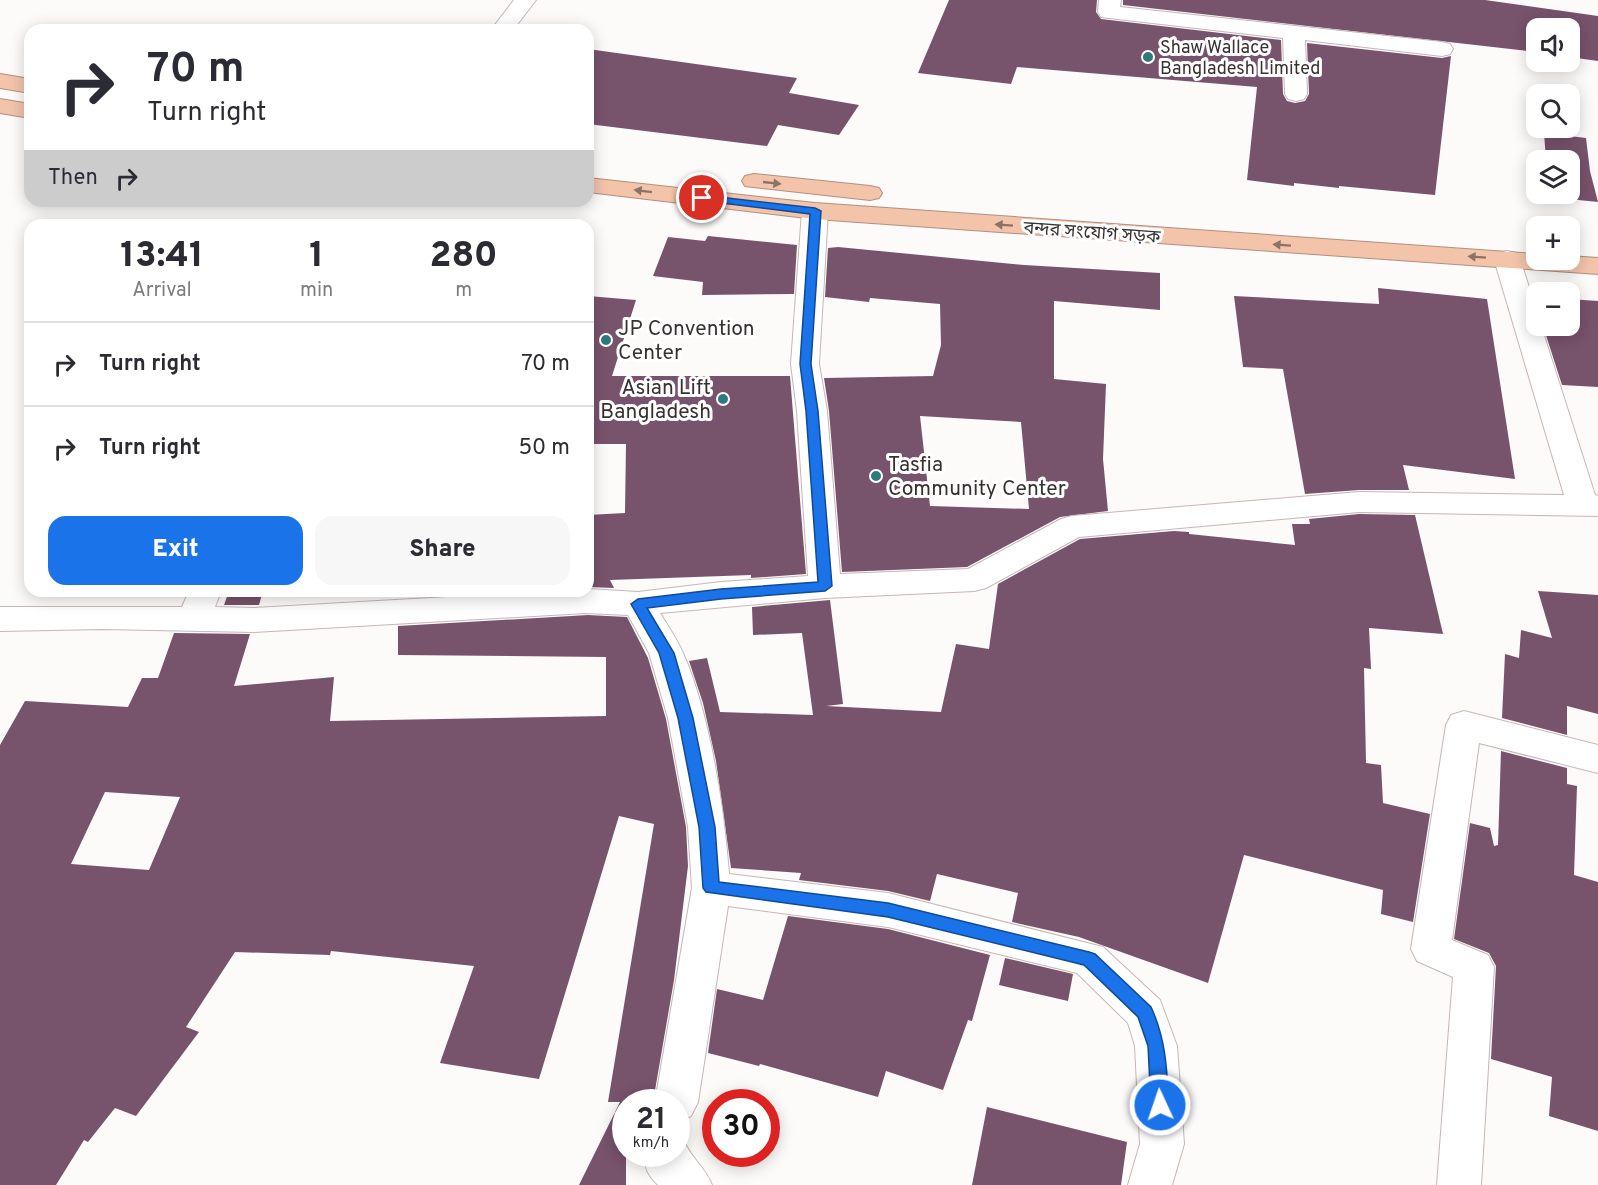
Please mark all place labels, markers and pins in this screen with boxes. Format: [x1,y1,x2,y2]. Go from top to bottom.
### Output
place label: Shaw Wallace Bangladesh Limited [1160,37,1320,81]
marker: Shaw Wallace Bangladesh Limited [1141,50,1155,64]
pin [676,172,727,223]
place label: JP Convention Center [618,316,755,367]
marker: JP Convention Center [599,333,613,347]
place label: Asian Lift Bangladesh [600,375,711,426]
marker: Asian Lift Bangladesh [716,392,730,406]
place label: Tasfia Community Center [888,452,1066,503]
marker: Tasfia Community Center [869,469,883,483]

